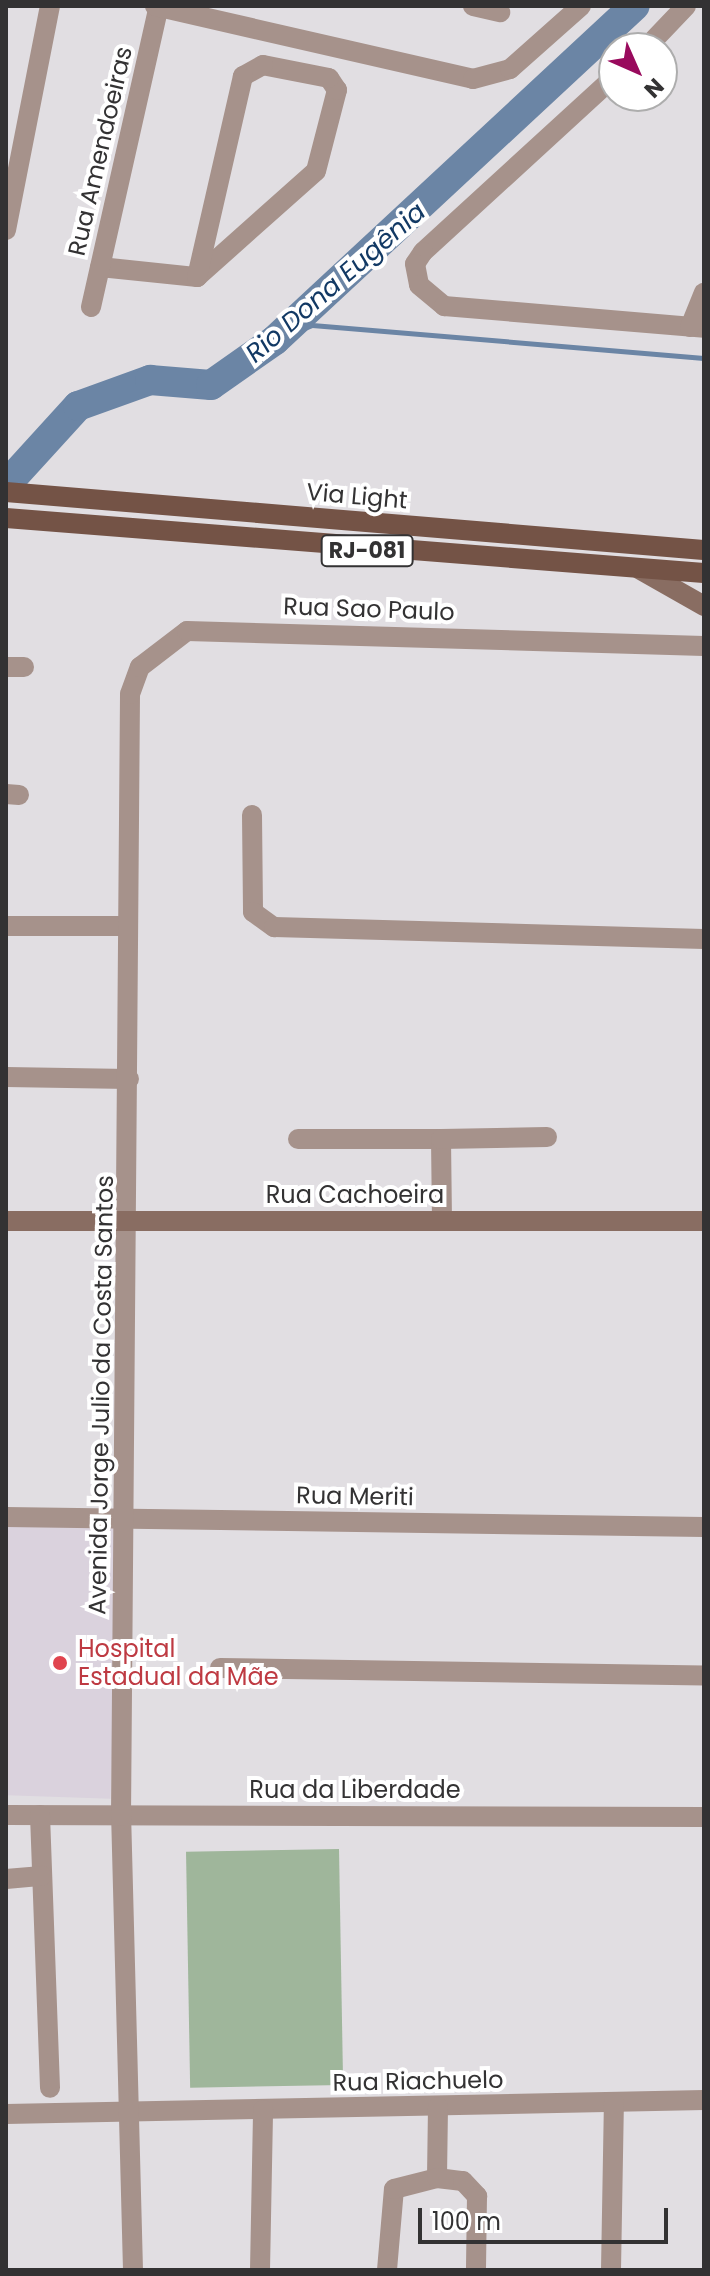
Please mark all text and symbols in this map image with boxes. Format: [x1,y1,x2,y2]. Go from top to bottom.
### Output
north arrow [598,32,678,112]
street label: Rua Amendoeiras [62,44,138,258]
text: N [637,71,671,105]
water label: Rio Dona Eugênia [240,196,432,370]
street label: Via Light [305,477,409,515]
road number: RJ-081 [319,533,415,569]
street label: Rua Sao Paulo [283,592,455,626]
street label: Avenida Jorge Julio da Costa Santos [83,1175,119,1615]
street label: Rua Cachoeira [266,1181,444,1209]
street label: Rua Meriti [296,1481,414,1511]
place label: Hospital Estadual da Mãe [78,1635,279,1691]
marker: Hospital Estadual da Mãe [49,1652,71,1674]
street label: Rua da Liberdade [249,1776,461,1804]
street label: Rua Riachuelo [332,2065,504,2097]
scale bar [422,2192,672,2242]
text: 100 m [432,2205,501,2238]

